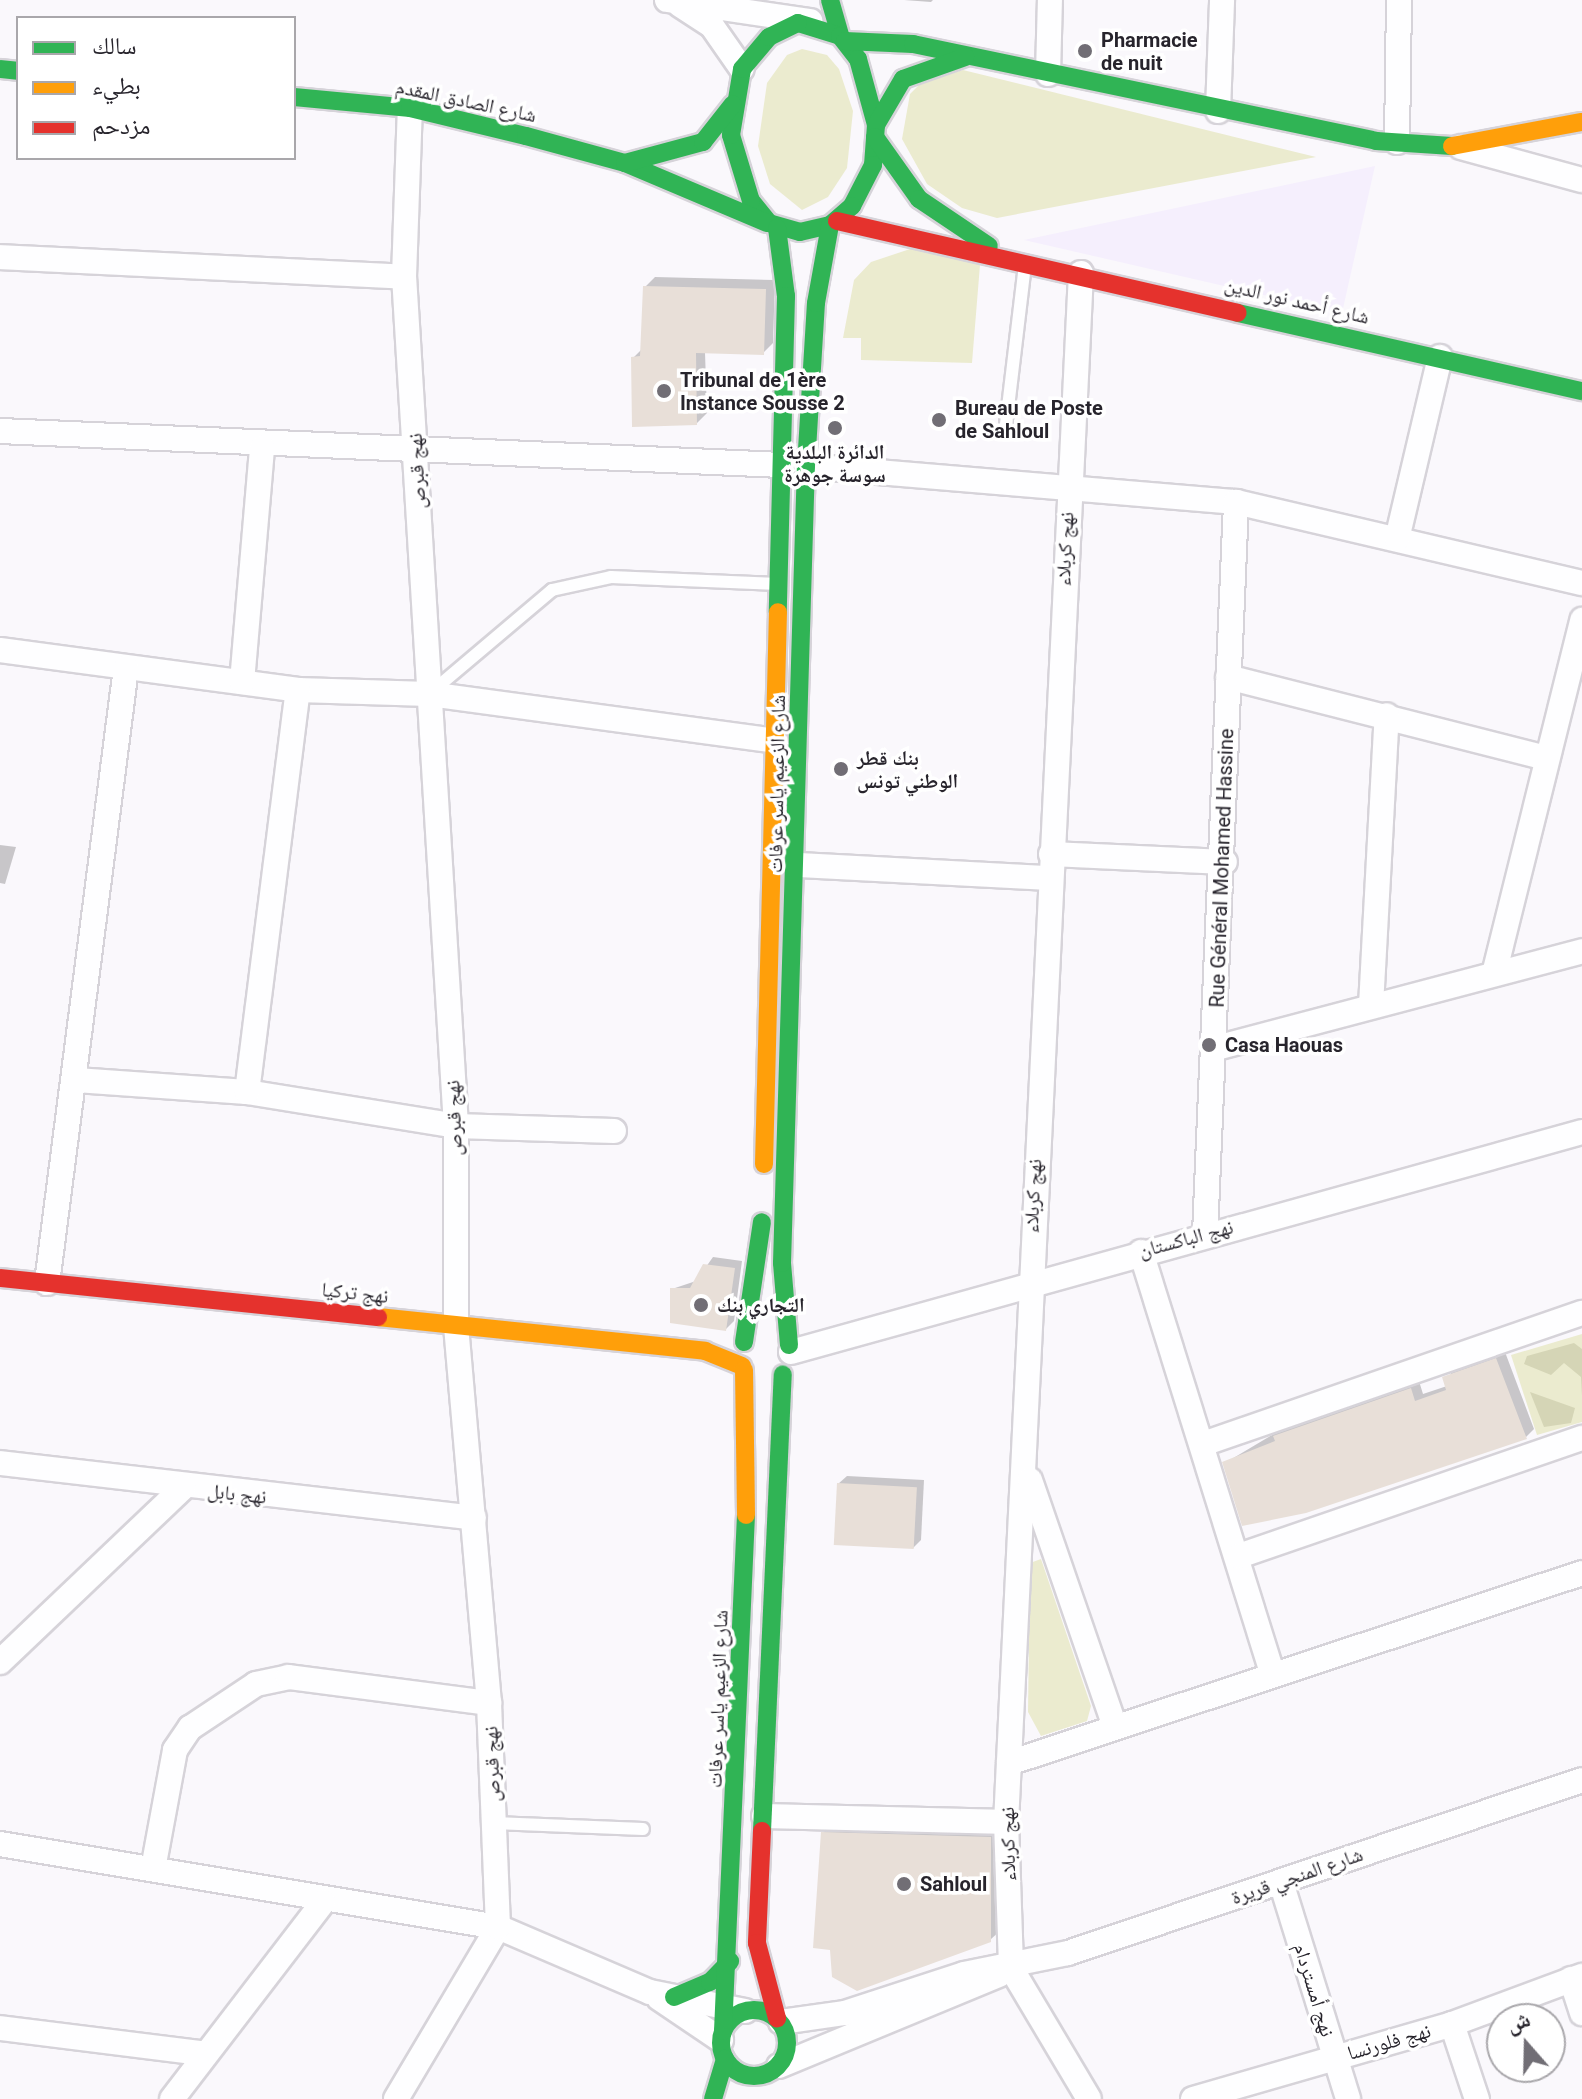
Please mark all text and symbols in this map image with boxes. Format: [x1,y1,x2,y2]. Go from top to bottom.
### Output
legend [16,16,296,160]
place label: Pharmacie de nuit [1101,28,1198,75]
text: سالك [92,32,137,60]
marker: Pharmacie de nuit [1076,42,1094,60]
text: بطيء [92,72,141,100]
street label: شارع الصادق المقدم [394,74,538,128]
text: مزدحم [92,112,151,140]
street label: شارع أحمد نور الدين [1222,273,1372,329]
place label: Tribunal de 1ère Instance Sousse 2 [680,368,845,415]
marker: Tribunal de 1ère Instance Sousse 2 [655,382,673,400]
place label: Bureau de Poste de Sahloul [955,396,1103,443]
marker: Bureau de Poste de Sahloul [930,411,948,429]
marker: الدائرة البلدية سوسة جوهرة [826,419,844,437]
street label: نهج قبرص [403,433,431,509]
place label: الدائرة البلدية سوسة جوهرة [784,440,886,487]
street label: نهج كربلاء [1051,511,1079,587]
street label: شارع الزعيم ياسر عرفات [763,695,791,873]
street label: Rue Général Mohamed Hassine [1205,728,1239,1008]
place label: بنك قطر الوطني تونس [857,746,958,793]
marker: بنك قطر الوطني تونس [832,760,850,778]
place label: Casa Haouas [1225,1033,1343,1057]
marker: Casa Haouas [1200,1036,1218,1054]
street label: نهج قبرص [441,1080,467,1156]
street label: نهج كربلاء [1019,1158,1047,1234]
street label: نهج الباكستان [1136,1215,1236,1263]
street label: نهج تركيا [320,1278,390,1308]
place label: التجاري بنك [717,1293,805,1317]
marker: التجاري بنك [692,1296,710,1314]
street label: نهج بابل [206,1479,268,1509]
street label: شارع الزعيم ياسر عرفات [703,1610,733,1788]
street label: نهج قبرص [479,1726,505,1802]
street label: نهج كربلاء [995,1807,1021,1881]
street label: شارع المنجي قريرة [1228,1842,1366,1910]
place label: Sahloul [920,1872,987,1896]
marker: Sahloul [895,1875,913,1893]
street label: نهج أمستردام [1288,1940,1340,2040]
north arrow [1486,2003,1566,2083]
text: ش [1503,2006,1534,2038]
street label: نهج فلورنسا [1345,2019,1433,2065]

